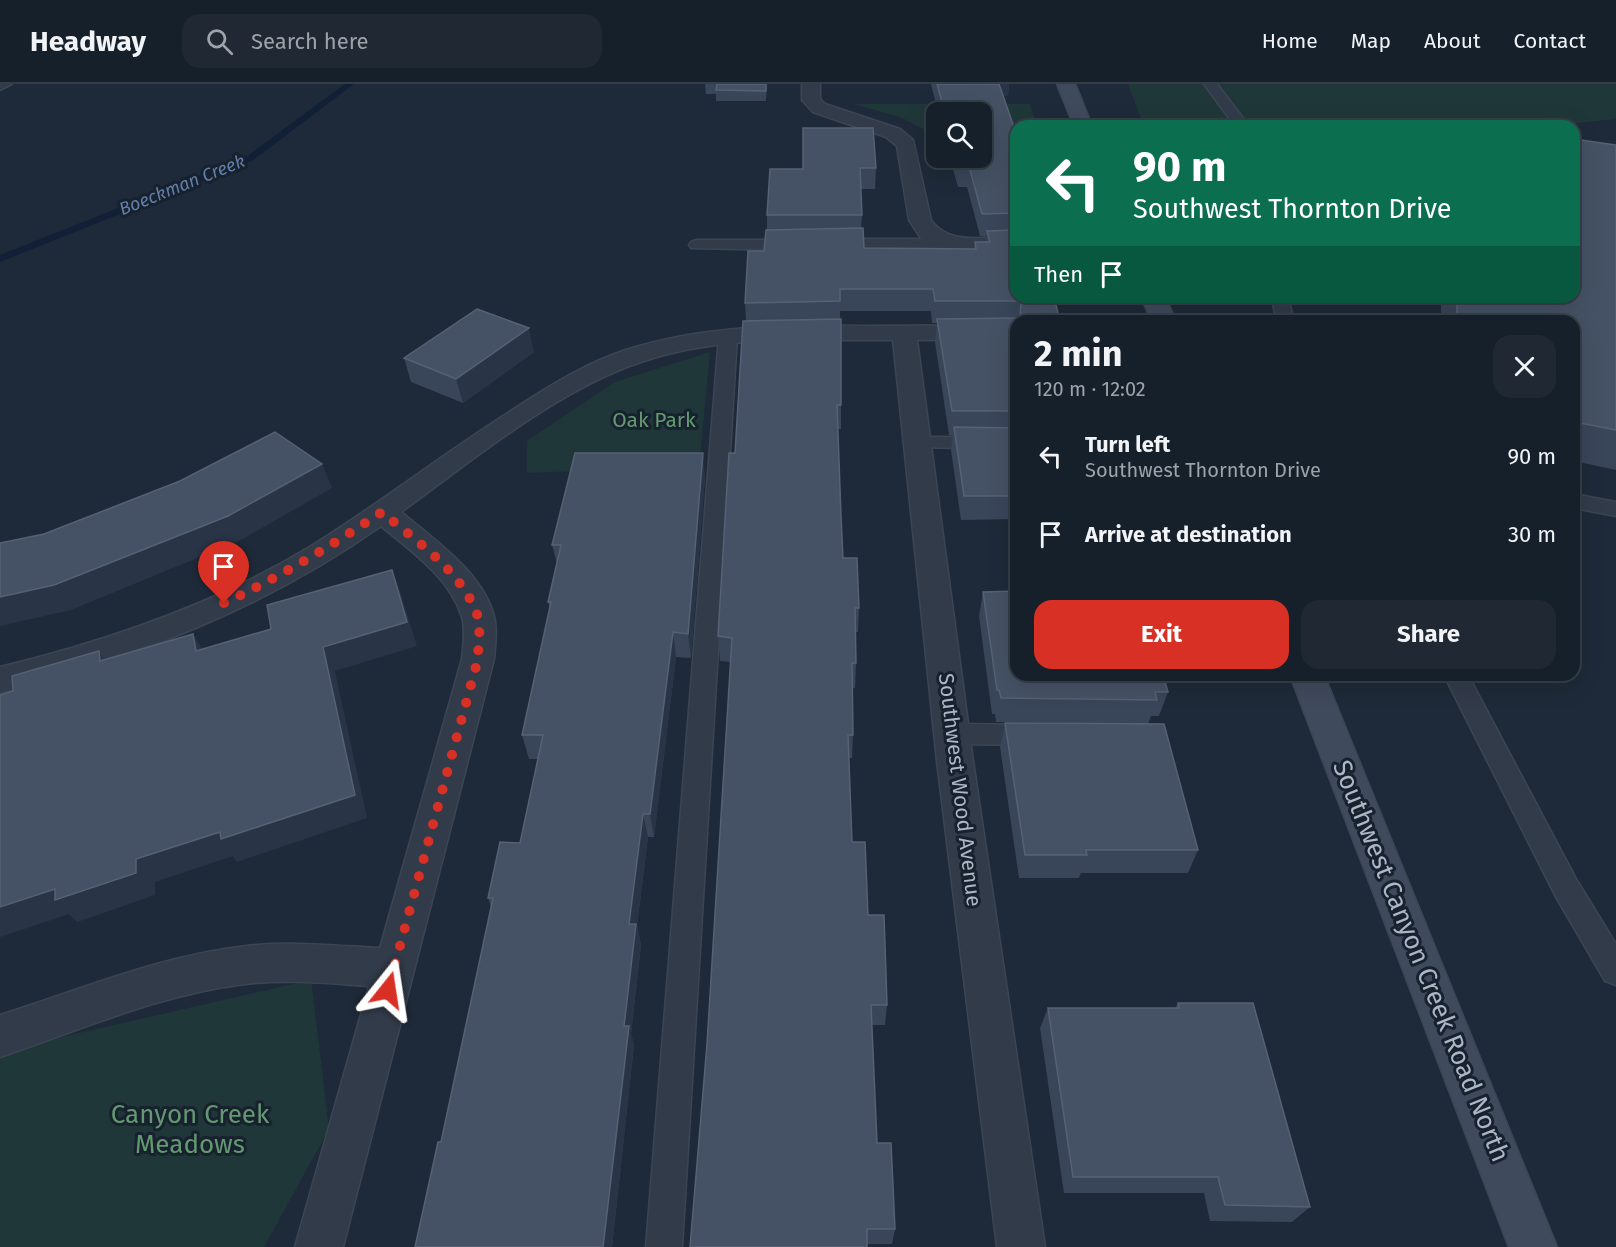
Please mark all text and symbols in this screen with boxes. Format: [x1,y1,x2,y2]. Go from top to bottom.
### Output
search box [182,14,602,68]
text: Headway [30,25,146,58]
icon: search [203,25,236,58]
text: Search here [251,28,369,55]
text: Home [1262,28,1318,54]
text: Map [1351,28,1391,54]
text: About [1424,28,1481,54]
text: Contact [1514,28,1586,54]
map controls [926,102,992,168]
button: search [926,102,992,168]
text: 90 m [1133,142,1227,192]
icon: left [1034,144,1112,222]
water label: Boeckman Creek [116,150,248,220]
text: Southwest Thornton Drive [1133,193,1452,225]
icon: arrive [1095,258,1128,291]
text: Then [1034,261,1083,288]
text: 2 min [1034,332,1123,376]
button: close [1493,335,1556,398]
text: 120 m · 12:02 [1034,377,1146,401]
park label: Oak Park [612,407,696,433]
text: Turn left [1085,431,1170,458]
icon: left [1034,440,1067,473]
text: 90 m [1507,443,1556,470]
text: Southwest Thornton Drive [1085,458,1321,482]
icon: arrive [1034,518,1067,551]
text: Arrive at destination [1085,521,1292,548]
text: 30 m [1508,521,1556,548]
pin [198,541,249,603]
icon: arrive [207,550,240,583]
button: Exit [1034,600,1289,669]
button: Share [1301,600,1556,669]
street label: Southwest Wood Avenue [933,672,987,908]
street label: Southwest Canyon Creek Road North [1326,756,1516,1166]
position arrow [356,958,420,1022]
park label: Canyon Creek Meadows [111,1099,270,1160]

